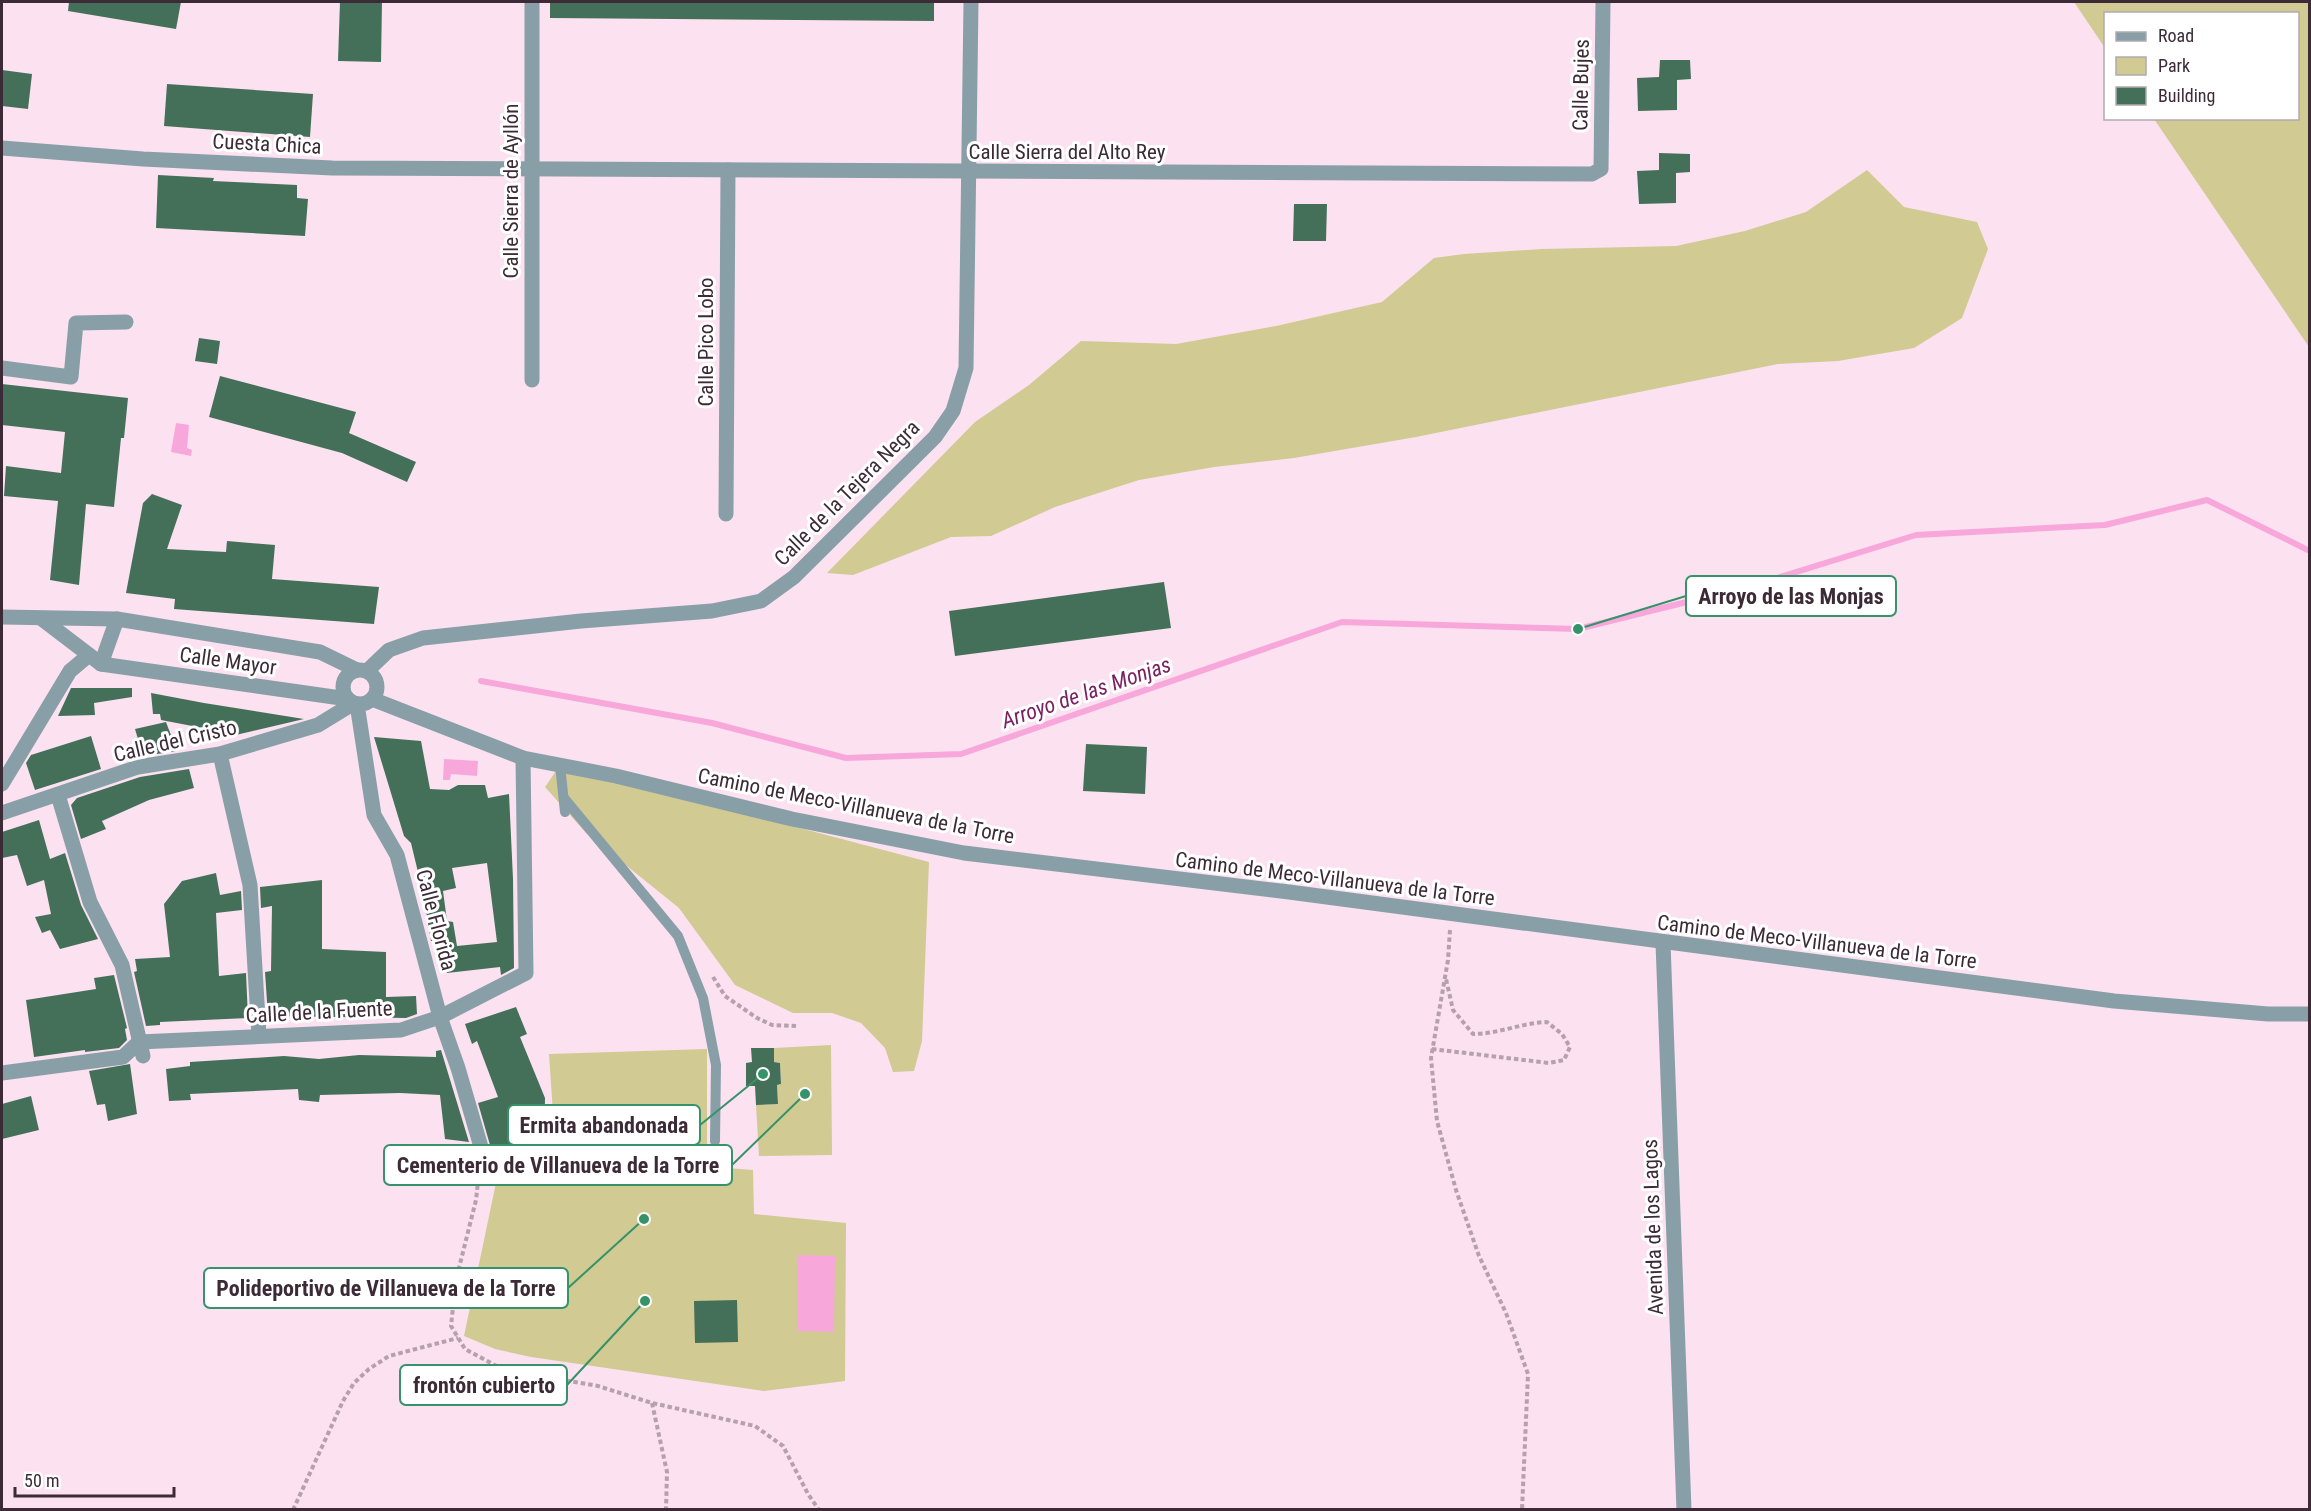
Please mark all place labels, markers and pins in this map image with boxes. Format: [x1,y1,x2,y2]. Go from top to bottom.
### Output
callout: Arroyo de las Monjas [1686,576,1896,616]
callout: Ermita abandonada [508,1105,700,1145]
callout: Cementerio de Villanueva de la Torre [384,1145,732,1185]
callout: Polideportivo de Villanueva de la Torre [204,1268,568,1308]
callout: frontón cubierto [400,1365,567,1405]

